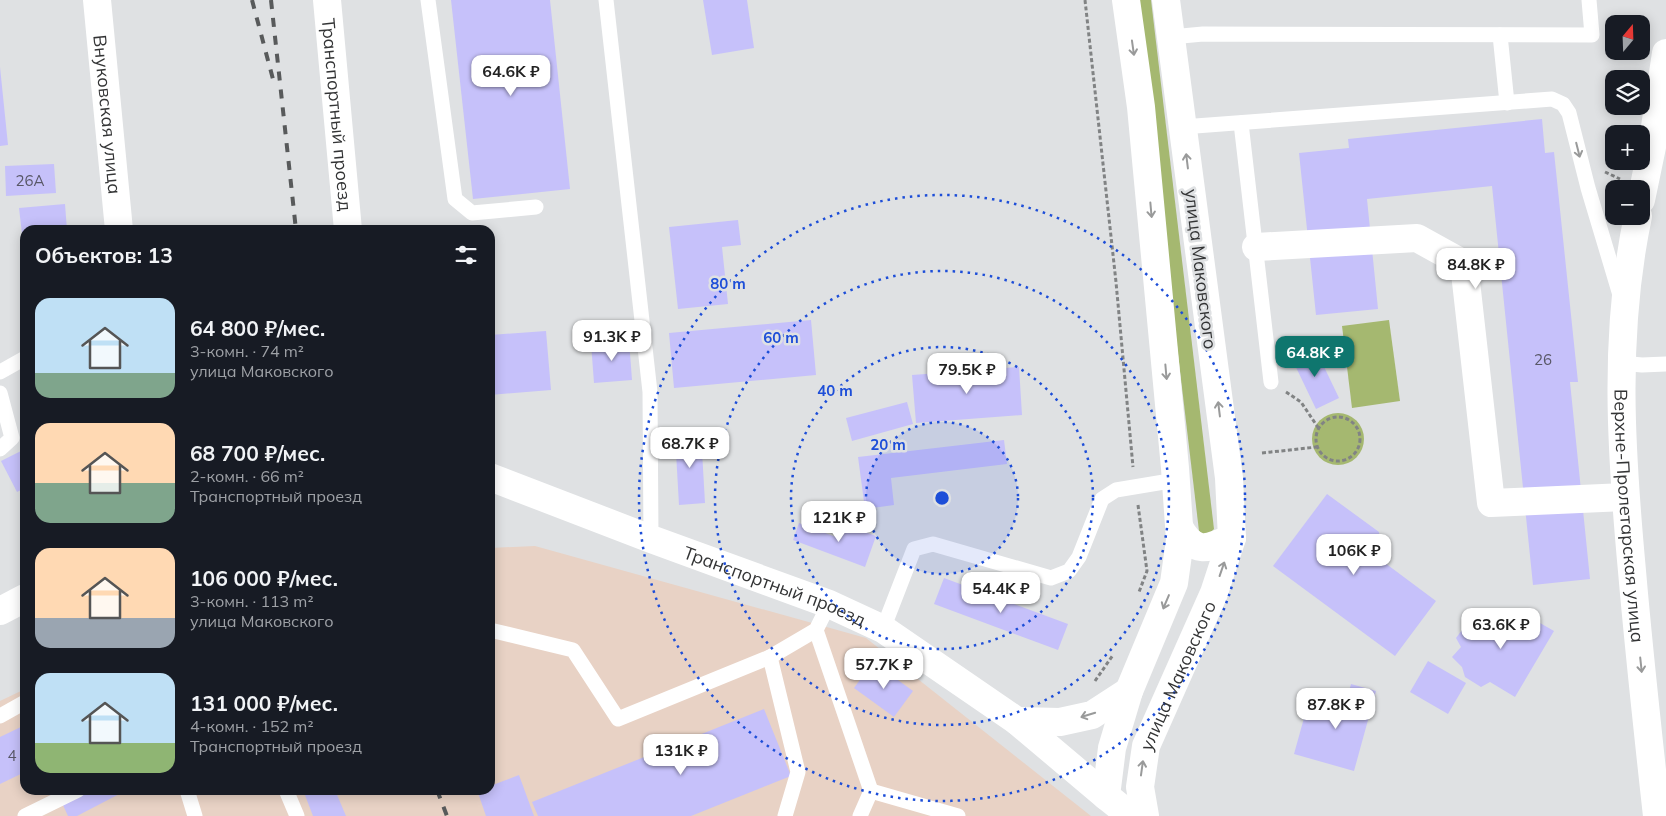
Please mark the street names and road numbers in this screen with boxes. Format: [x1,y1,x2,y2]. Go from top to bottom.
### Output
street label: Транспортный проезд [317,17,358,212]
street label: Внуковская улица [89,34,127,195]
street label: улица Маковского [1180,187,1222,351]
street label: Верхне-Пролетарская улица [1610,389,1650,644]
street label: Транспортный проезд [681,540,870,631]
street label: улица Маковского [1134,597,1221,754]

